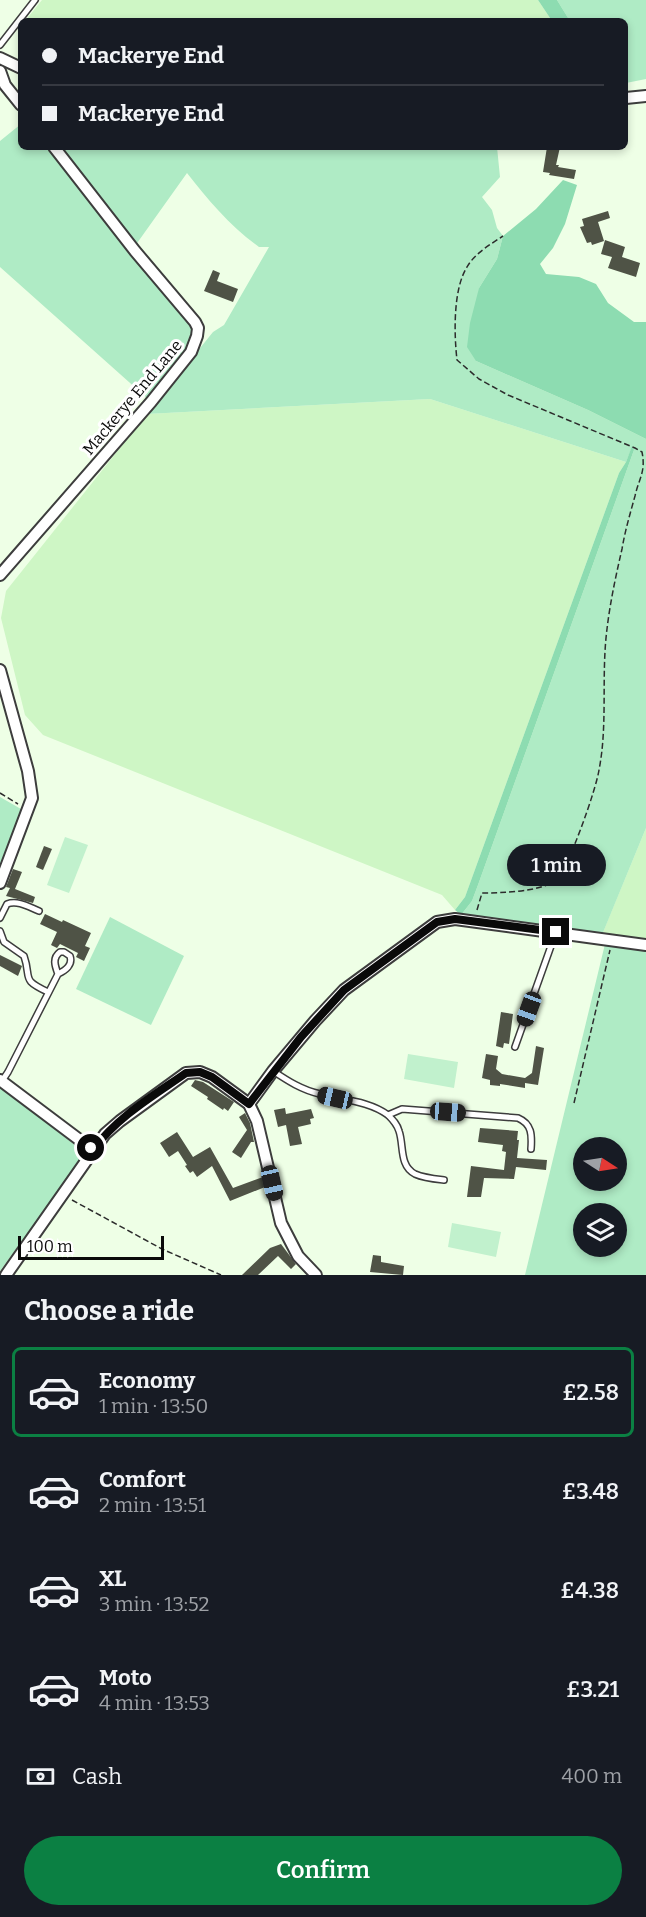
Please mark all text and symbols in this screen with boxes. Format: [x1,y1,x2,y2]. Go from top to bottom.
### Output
text: Mackerye End [78,42,224,69]
text: Mackerye End [78,100,224,127]
street label: Mackerye End Lane [79,336,186,459]
callout: 1 min [506,845,606,887]
text: 1 min [531,853,582,877]
route end [542,918,569,945]
car [514,989,544,1029]
car [315,1085,355,1111]
car [429,1102,467,1122]
route start [77,1134,104,1161]
north arrow [573,1137,627,1191]
map controls [573,1137,627,1257]
car [259,1163,285,1203]
button: layers [573,1203,627,1257]
scale bar [18,1233,164,1260]
text: 100 m [27,1237,72,1256]
text: Choose a ride [24,1295,194,1327]
icon: car [27,1365,81,1419]
text: Economy [99,1367,195,1394]
text: £2.58 [562,1379,619,1406]
text: 1 min · 13:50 [99,1394,208,1418]
icon: car [27,1464,81,1518]
text: Comfort [99,1466,186,1493]
text: £3.48 [562,1478,619,1505]
text: 2 min · 13:51 [99,1493,206,1517]
icon: car [27,1563,81,1617]
text: XL [99,1565,126,1592]
text: £4.38 [560,1577,619,1604]
text: 3 min · 13:52 [99,1592,209,1616]
icon: car [27,1662,81,1716]
text: Moto [99,1664,152,1691]
text: £3.21 [566,1676,619,1703]
text: 4 min · 13:53 [99,1691,210,1715]
icon: cash [24,1760,57,1793]
text: Cash [72,1763,122,1790]
text: 400 m [562,1764,622,1788]
button: Confirm [24,1836,622,1905]

